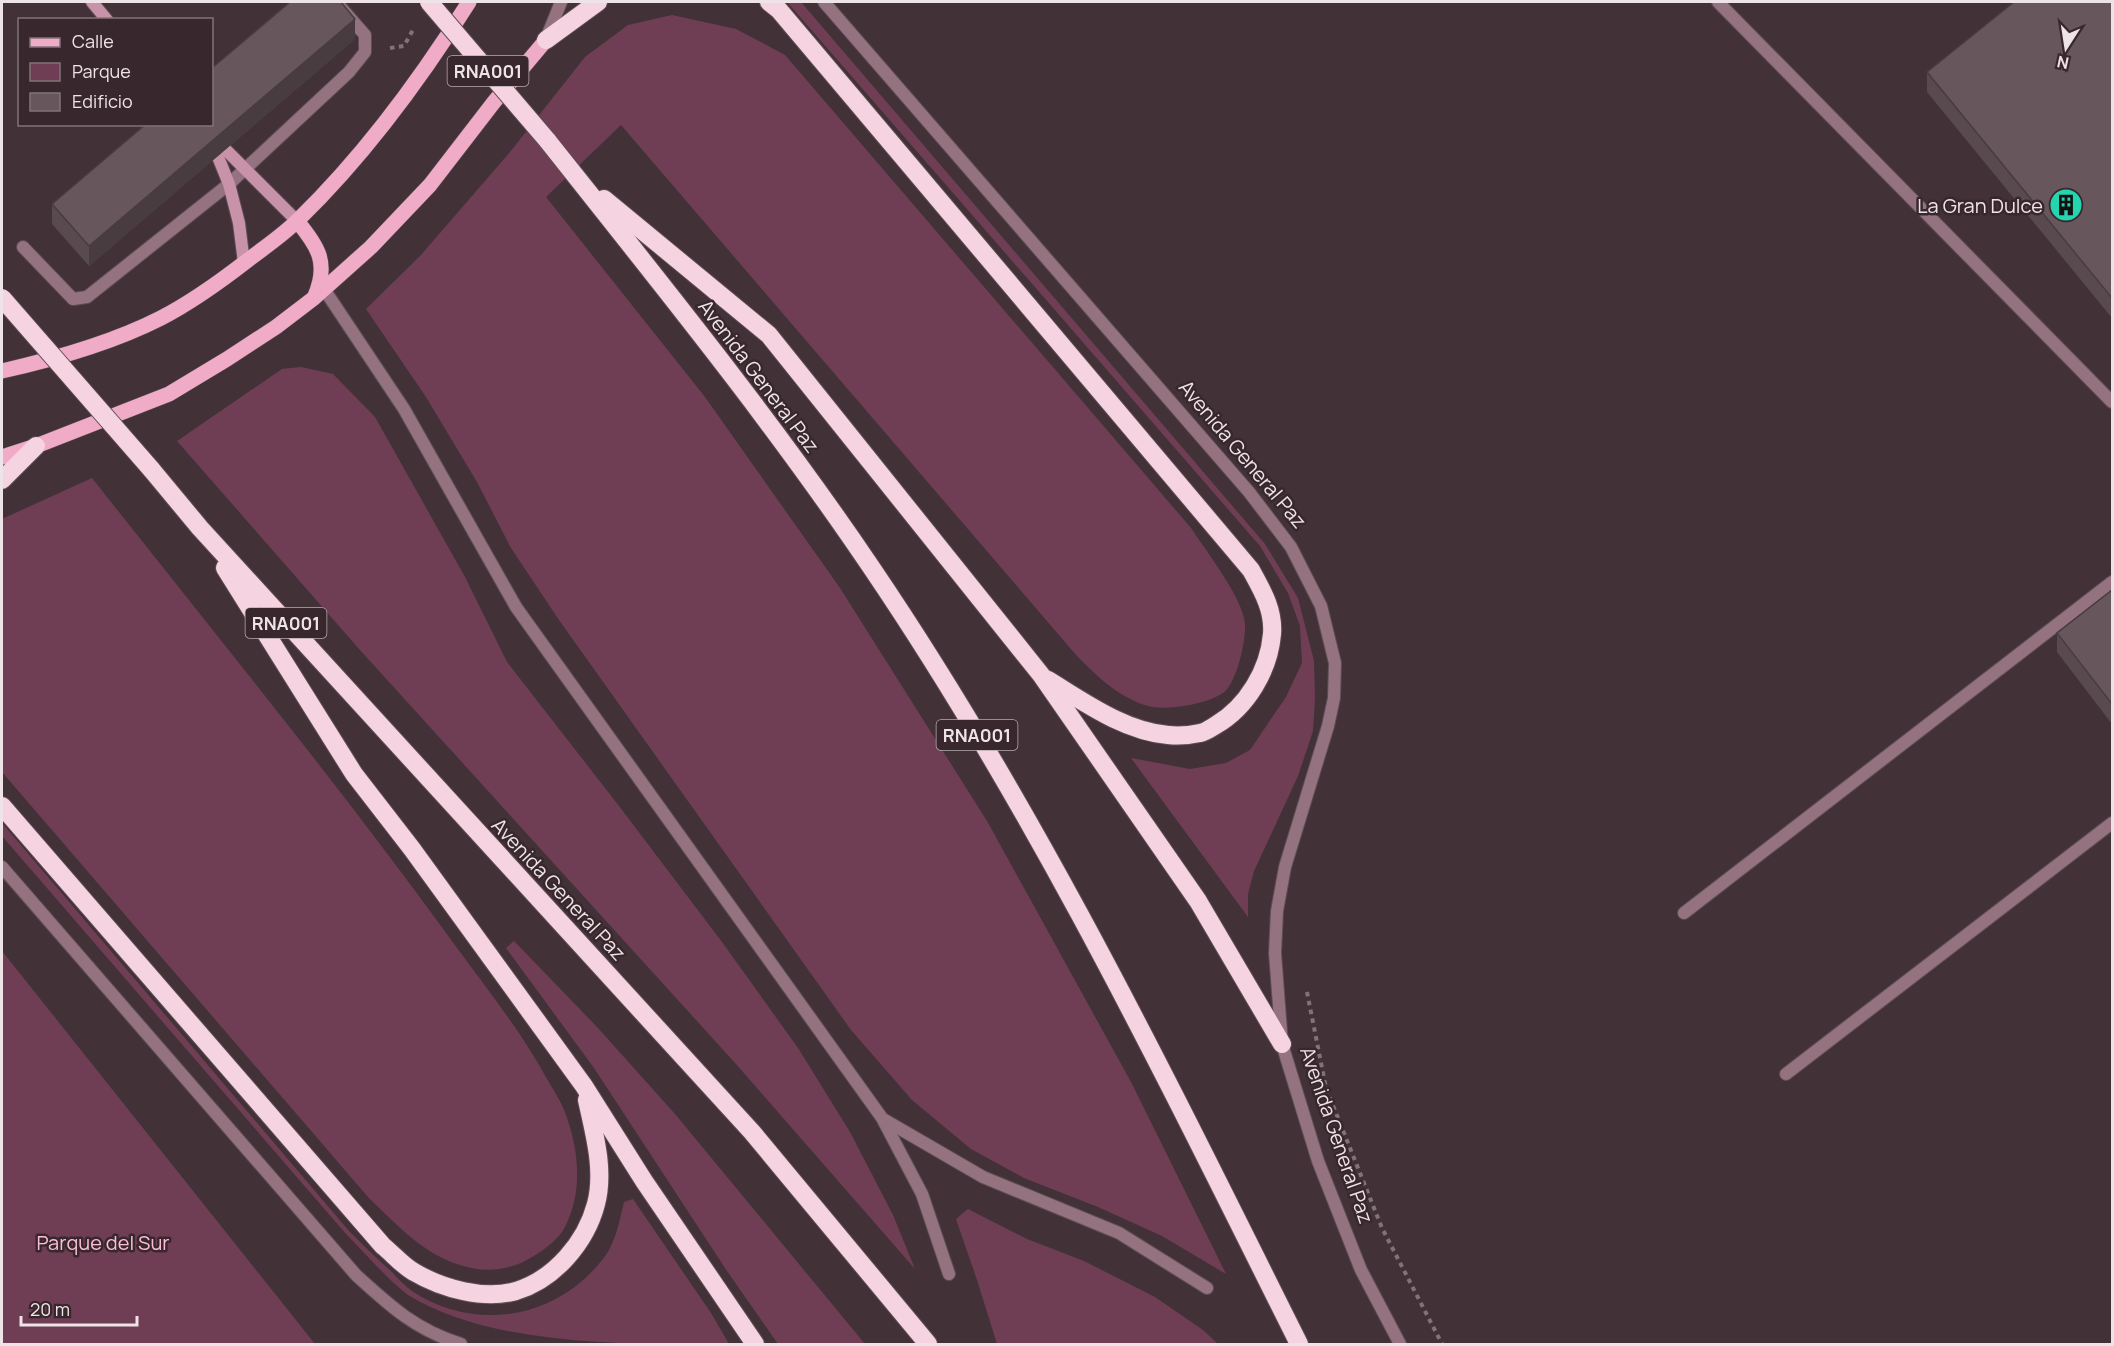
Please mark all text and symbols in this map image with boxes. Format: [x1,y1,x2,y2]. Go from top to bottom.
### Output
legend [18,18,213,126]
north arrow [2036,18,2096,78]
text: Calle [72,29,114,53]
text: N [2055,51,2071,75]
road number: RNA001 [448,56,528,86]
text: Parque [72,59,131,83]
text: Edificio [72,89,133,113]
building icon: La Gran Dulce [2048,187,2084,223]
place label: La Gran Dulce [1917,192,2043,219]
street label: Avenida General Paz [692,294,826,458]
street label: Avenida General Paz [1173,374,1313,534]
road number: RNA001 [246,608,326,638]
road number: RNA001 [936,720,1018,750]
street label: Avenida General Paz [486,812,632,966]
street label: Avenida General Paz [1294,1043,1380,1227]
park label: Parque del Sur [37,1229,169,1256]
scale bar [21,1289,136,1327]
text: 20 m [30,1297,70,1321]

